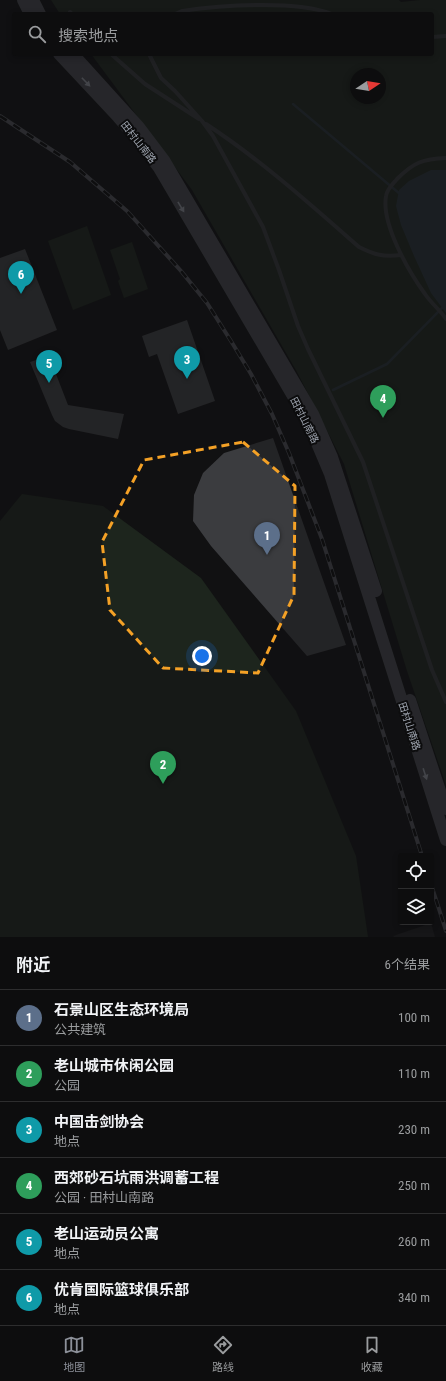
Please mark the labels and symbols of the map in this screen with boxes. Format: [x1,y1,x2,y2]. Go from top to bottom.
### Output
north arrow [350,68,386,104]
one-way arrow [81,77,90,87]
street label: 田村山南路 [119,119,158,165]
one-way arrow [178,201,185,213]
pin: 6 [8,261,34,294]
pin: 3 [174,346,200,379]
pin: 5 [36,350,62,383]
pin: 4 [370,385,396,418]
street label: 田村山南路 [288,395,321,445]
pin: 1 [254,522,280,555]
your location [192,646,212,666]
street label: 田村山南路 [397,701,422,752]
pin: 2 [150,751,176,784]
one-way arrow [422,768,428,780]

